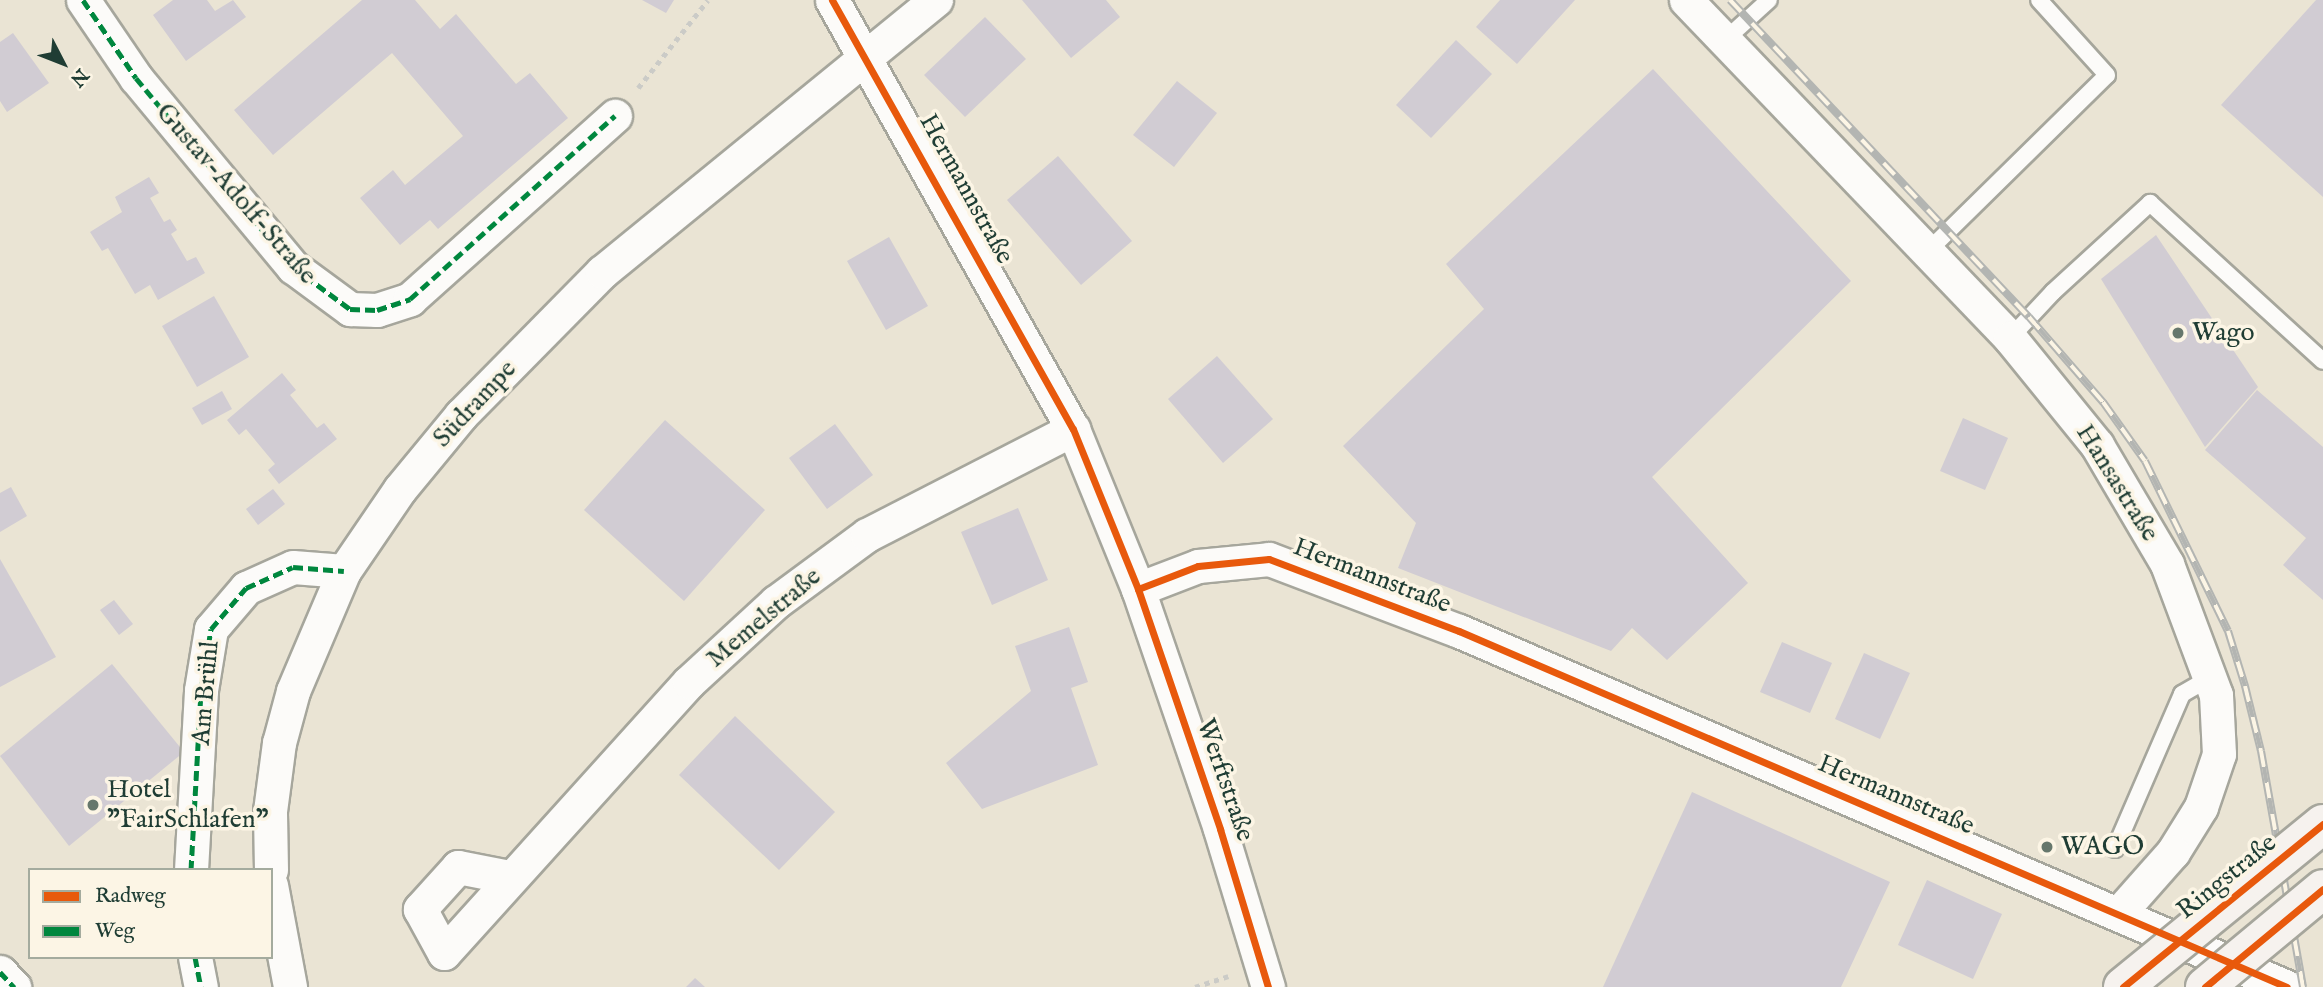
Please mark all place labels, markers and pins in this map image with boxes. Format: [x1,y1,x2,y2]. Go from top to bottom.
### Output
place label: Wago [2192,317,2254,349]
marker: Wago [2170,325,2186,341]
place label: Hotel "FairSchlafen" [107,774,269,836]
marker: Hotel "FairSchlafen" [85,797,101,813]
place label: WAGO [2061,831,2144,863]
marker: WAGO [2039,839,2055,855]

